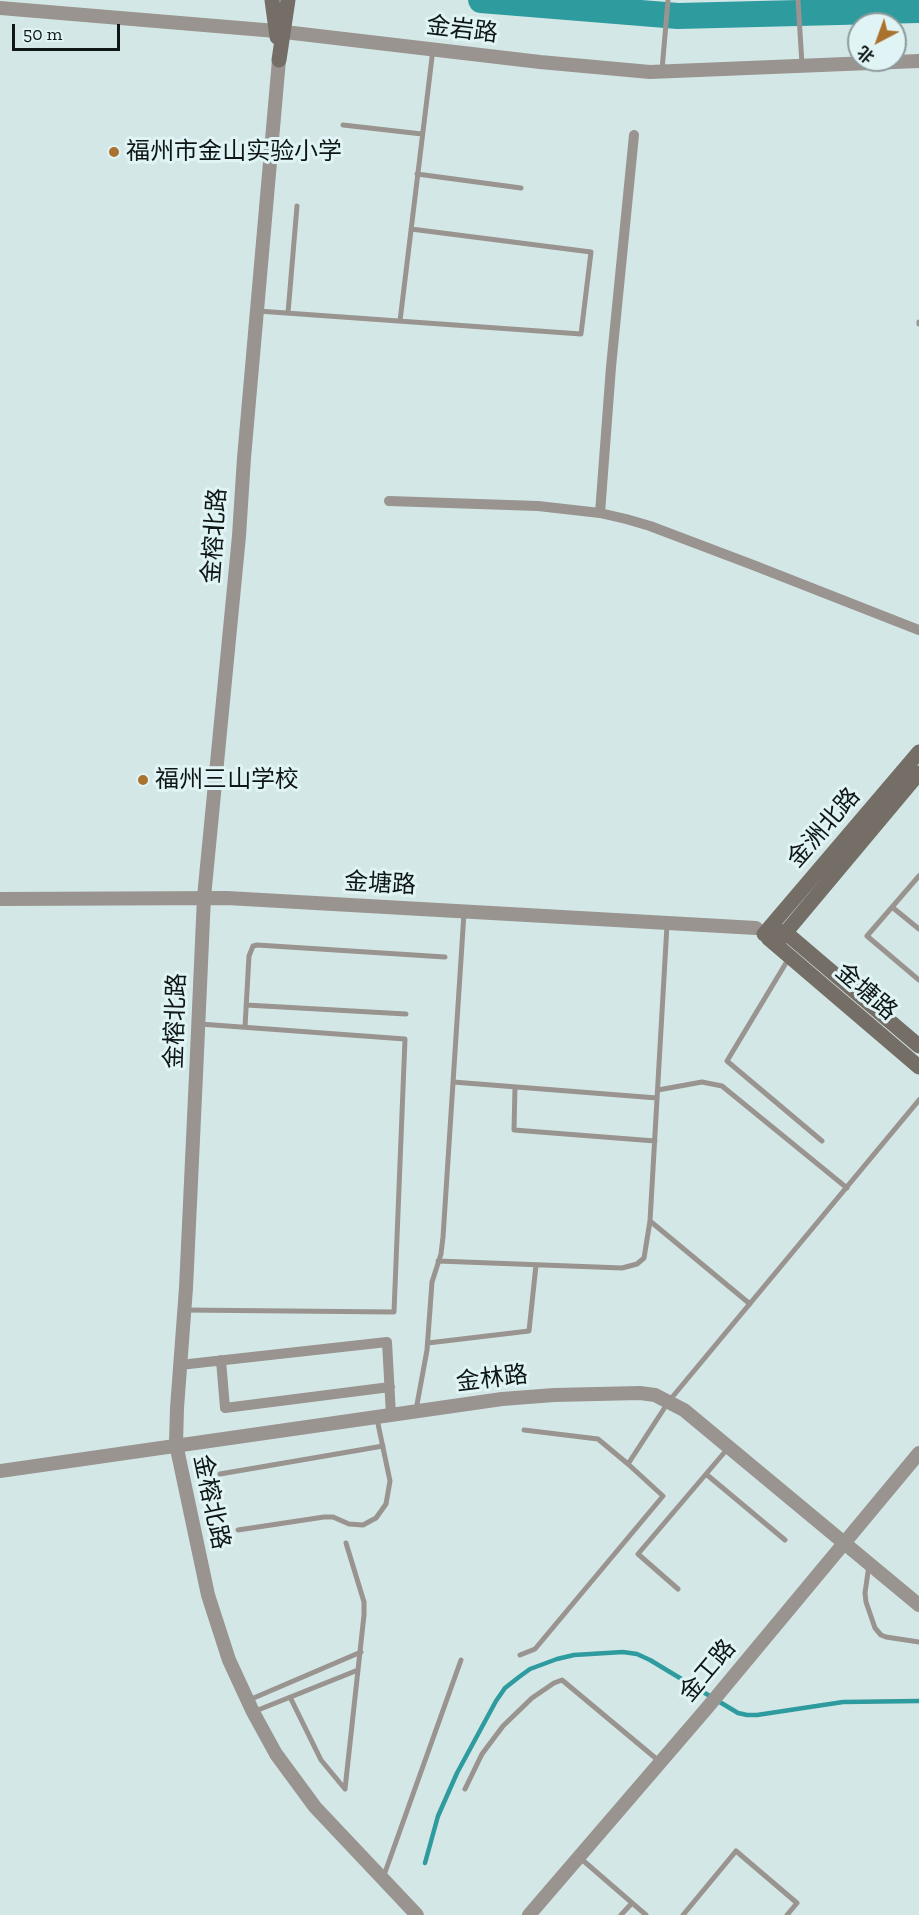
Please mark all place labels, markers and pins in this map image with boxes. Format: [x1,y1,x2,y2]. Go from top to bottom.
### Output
place label: 福州市金山实验小学 [126,138,342,166]
marker: 福州市金山实验小学 [107,145,121,159]
place label: 福州三山学校 [155,766,299,794]
marker: 福州三山学校 [136,773,150,787]

